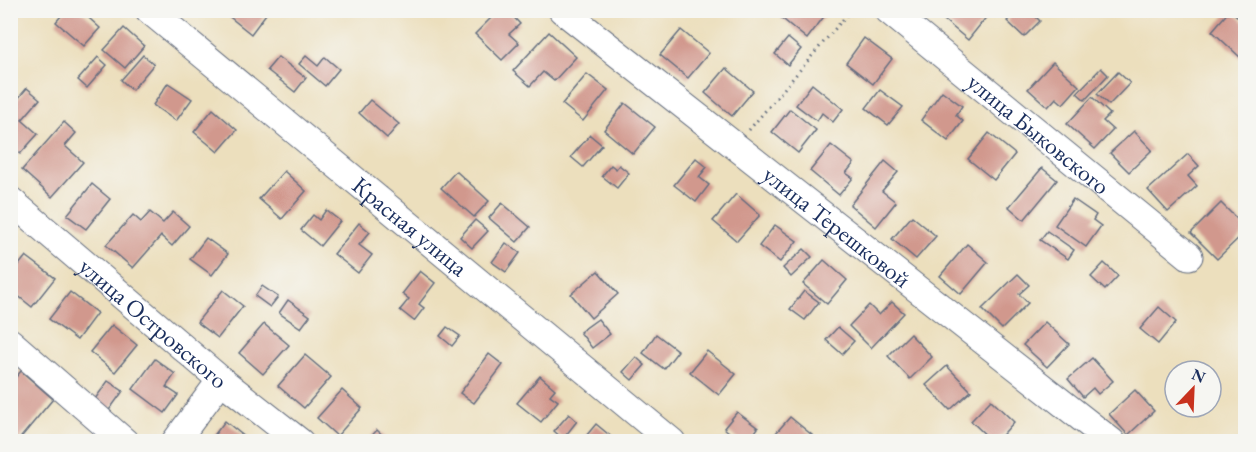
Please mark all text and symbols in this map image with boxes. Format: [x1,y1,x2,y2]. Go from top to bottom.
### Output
street label: улица Быковского [961,66,1117,201]
street label: улица Терешковой [757,158,918,294]
street label: Красная улица [346,169,475,283]
street label: улица Островского [73,250,235,395]
north arrow [1163,359,1223,419]
text: N [1189,363,1209,388]

